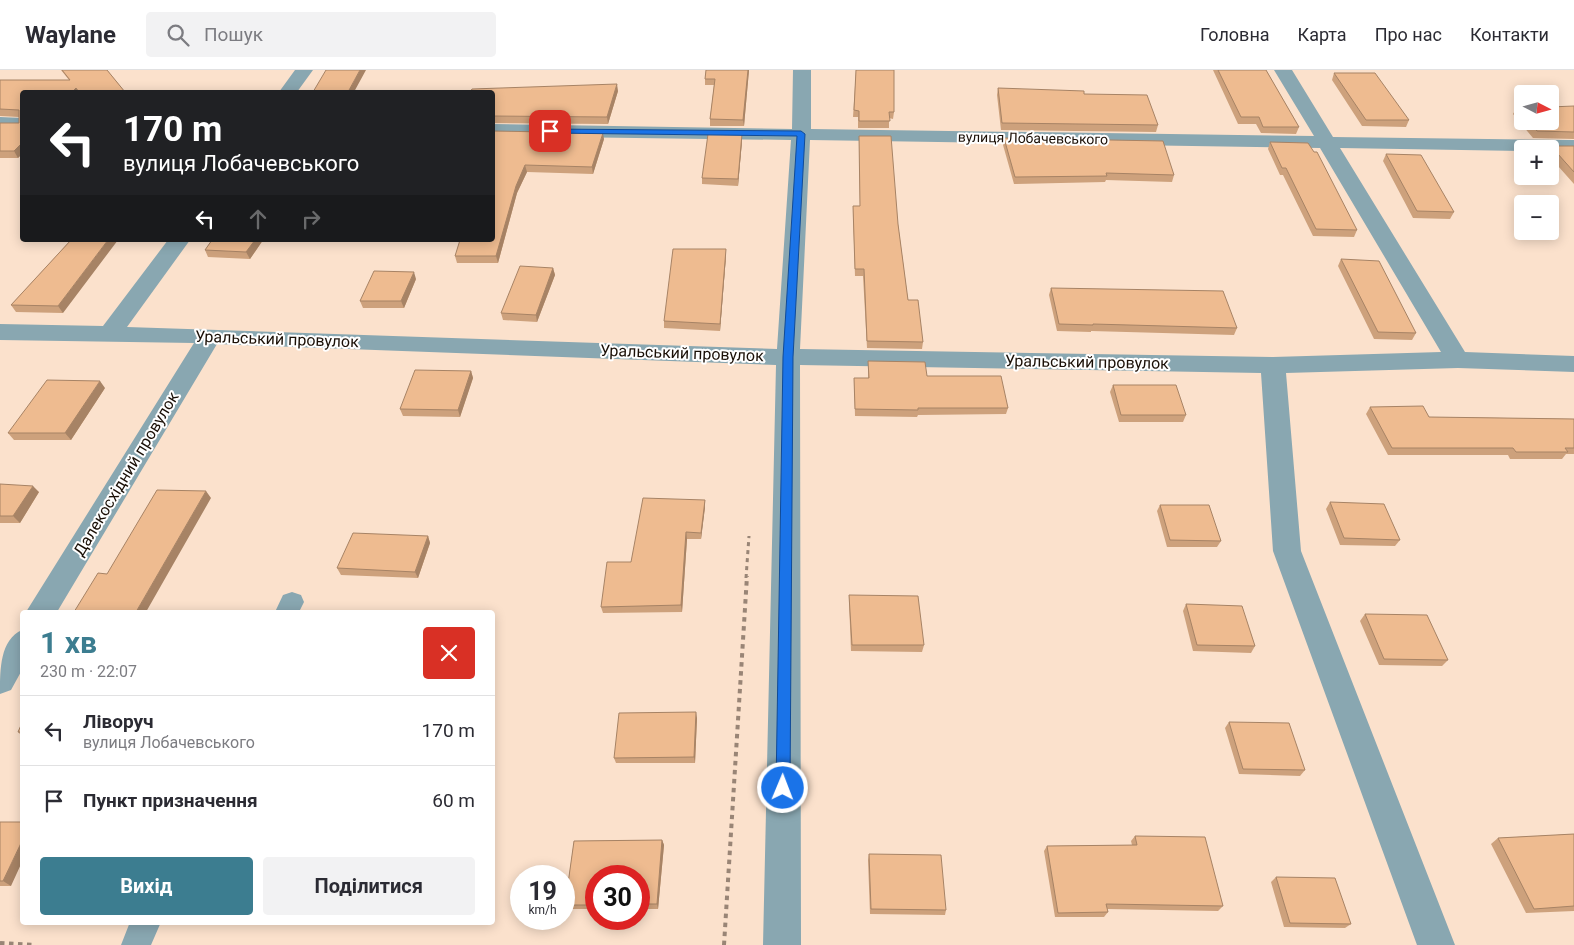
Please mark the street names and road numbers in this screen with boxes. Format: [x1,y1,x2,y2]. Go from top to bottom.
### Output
street label: вулиця Лобачевського [958,129,1108,147]
street label: Уральський провулок [195,327,359,351]
street label: Уральський провулок [600,341,764,365]
street label: Уральський провулок [1005,351,1169,373]
street label: Далекосхідний провулок [69,388,183,560]

